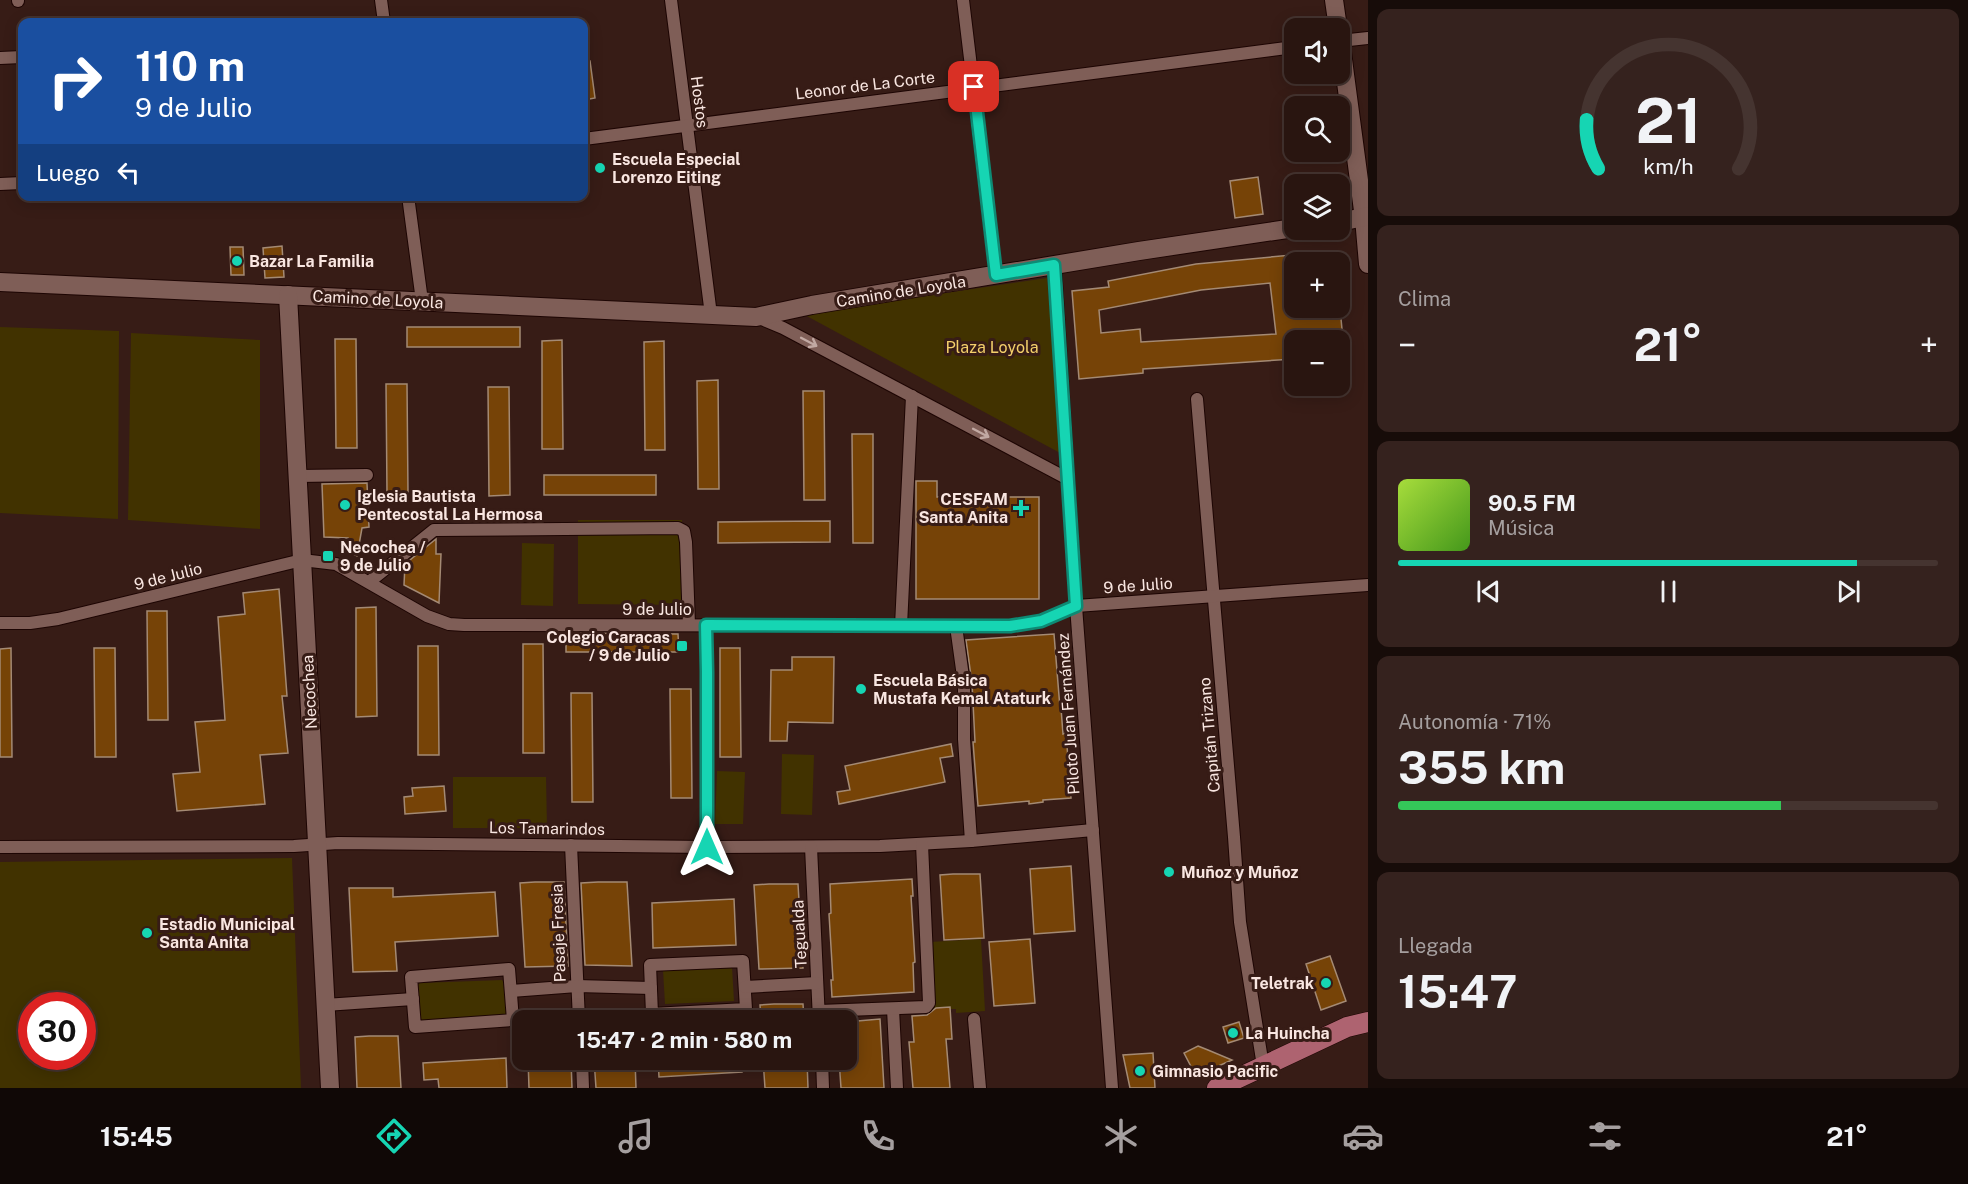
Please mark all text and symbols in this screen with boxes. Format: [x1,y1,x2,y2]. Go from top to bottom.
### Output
map controls [1284,18,1350,396]
button: sound [1284,18,1350,84]
text: 110 m [135,41,245,90]
icon: right [36,42,114,120]
pin [948,61,999,112]
street label: Leonor de La Corte [794,68,936,103]
icon: arrive [957,70,990,103]
street label: Hostos [687,75,712,129]
text: 21 [1635,85,1701,158]
text: 9 de Julio [135,91,252,123]
button: search [1284,96,1350,162]
place label: Escuela Especial Lorenzo Eiting [612,150,741,187]
text: km/h [1643,155,1693,180]
icon: left [112,156,145,189]
text: Luego [36,160,100,186]
marker: Escuela Especial Lorenzo Eiting [593,161,607,175]
button: layers [1284,174,1350,240]
place label: Bazar La Familia [249,252,374,271]
button: + [1284,252,1350,318]
marker: Bazar La Familia [230,254,244,268]
street label: Camino de Loyola [835,272,967,311]
street label: Camino de Loyola [312,287,444,312]
text: Clima [1398,287,1451,311]
text: 21° [1633,318,1703,371]
text: − [1398,326,1416,364]
text: + [1920,326,1938,364]
button: − [1284,330,1350,396]
one-way arrow [800,336,818,348]
park label: Plaza Loyola [945,338,1039,357]
one-way arrow [972,428,990,439]
place label: Iglesia Bautista Pentecostal La Hermosa [357,487,543,524]
place label: CESFAM Santa Anita [918,490,1008,527]
text: 90.5 FM [1488,490,1576,516]
marker: Iglesia Bautista Pentecostal La Hermosa [338,498,352,512]
marker: CESFAM Santa Anita [1012,499,1030,517]
text: Música [1488,516,1554,540]
place label: Necochea / 9 de Julio [340,538,426,575]
marker: Necochea / 9 de Julio [321,549,335,563]
street label: 9 de Julio [132,559,204,594]
street label: 9 de Julio [1103,574,1173,597]
icon: previous [1472,575,1505,608]
icon: pause [1652,575,1685,608]
icon: next [1832,575,1865,608]
street label: 9 de Julio [622,600,692,619]
place label: Colegio Caracas / 9 de Julio [546,628,670,665]
street label: Piloto Juan Fernández [1053,632,1084,795]
marker: Colegio Caracas / 9 de Julio [675,639,689,653]
street label: Necochea [298,654,321,730]
place label: Escuela Básica Mustafa Kemal Ataturk [873,671,1051,708]
street label: Capitán Trizano [1195,677,1224,793]
marker: Escuela Básica Mustafa Kemal Ataturk [854,682,868,696]
text: Autonomía · 71% [1398,710,1551,734]
text: 355 km [1398,741,1565,794]
position arrow [675,815,739,879]
street label: Los Tamarindos [489,818,605,839]
place label: Muñoz y Muñoz [1181,863,1298,882]
marker: Muñoz y Muñoz [1162,865,1176,879]
street label: Pasaje Fresia [547,883,570,982]
street label: Tegualda [788,899,811,968]
place label: Estadio Municipal Santa Anita [159,915,295,952]
marker: Estadio Municipal Santa Anita [140,926,154,940]
text: Llegada [1398,934,1473,958]
text: 15:47 [1398,965,1517,1018]
place label: Teletrak [1251,974,1314,993]
marker: Teletrak [1319,976,1333,990]
speed limit sign: 30 [18,992,96,1070]
place label: La Huincha [1245,1024,1330,1043]
marker: La Huincha [1226,1026,1240,1040]
text: 15:47 · 2 min · 580 m [577,1027,792,1053]
place label: Gimnasio Pacific [1152,1062,1279,1081]
marker: Gimnasio Pacific [1133,1064,1147,1078]
icon: directions [373,1115,415,1157]
icon: music [615,1115,657,1157]
icon: phone [857,1115,899,1157]
icon: climate [1100,1115,1142,1157]
icon: car [1342,1115,1384,1157]
icon: filters [1584,1115,1626,1157]
text: 15:45 [100,1120,173,1152]
text: 21° [1826,1120,1868,1152]

